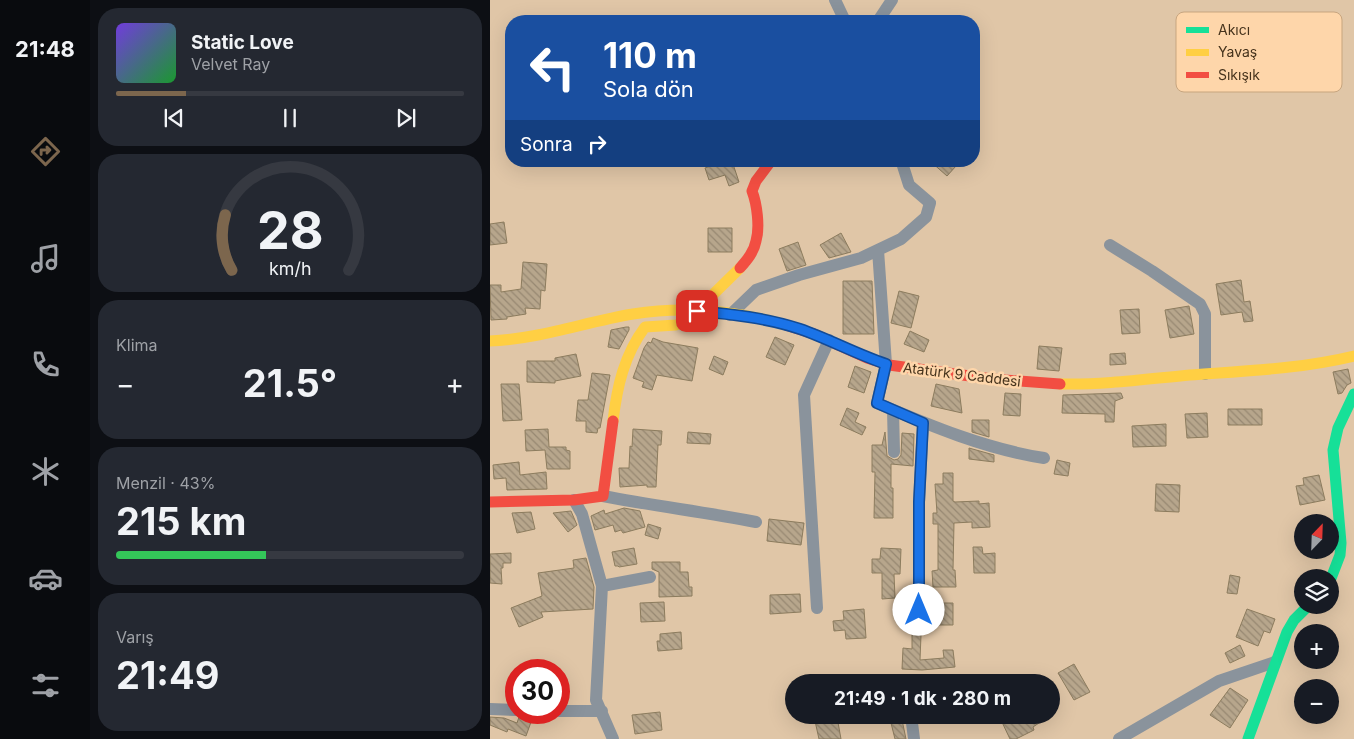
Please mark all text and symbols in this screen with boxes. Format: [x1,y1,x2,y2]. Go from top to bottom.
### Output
legend [1176,12,1342,92]
text: Akıcı [1218,21,1250,38]
text: Static Love [191,31,294,54]
text: 110 m [603,34,697,76]
icon: left [520,35,585,100]
text: 21:48 [15,36,75,62]
text: Yavaş [1218,43,1257,60]
text: Velvet Ray [191,54,270,74]
text: Sıkışık [1218,66,1260,83]
text: Sola dön [603,76,694,102]
icon: previous [160,104,188,132]
icon: pause [276,104,304,132]
icon: next [392,104,420,132]
icon: right [583,130,611,158]
text: Sonra [520,133,573,156]
icon: directions [28,134,63,169]
text: 28 [257,199,323,262]
icon: music [28,241,63,276]
text: km/h [269,258,311,279]
pin [676,290,718,332]
icon: arrive [683,297,711,325]
text: Klima [116,335,158,355]
icon: phone [28,347,63,382]
street label: Atatürk 9 Caddesi [902,358,1022,390]
text: 21.5° [243,360,337,406]
text: − [116,367,135,401]
text: + [445,367,464,401]
icon: climate [28,454,63,489]
text: Menzil · 43% [116,473,215,493]
text: 215 km [116,498,246,544]
north arrow [1294,514,1339,559]
map controls [1294,514,1339,724]
icon: car [28,561,63,596]
button: layers [1294,569,1339,614]
position arrow [892,583,944,635]
button: + [1294,624,1339,669]
text: Varış [116,627,154,647]
text: 21:49 [116,652,219,698]
speed limit sign: 30 [505,659,570,724]
icon: filters [28,668,63,703]
button: − [1294,679,1339,724]
text: 21:49 · 1 dk · 280 m [834,687,1011,710]

